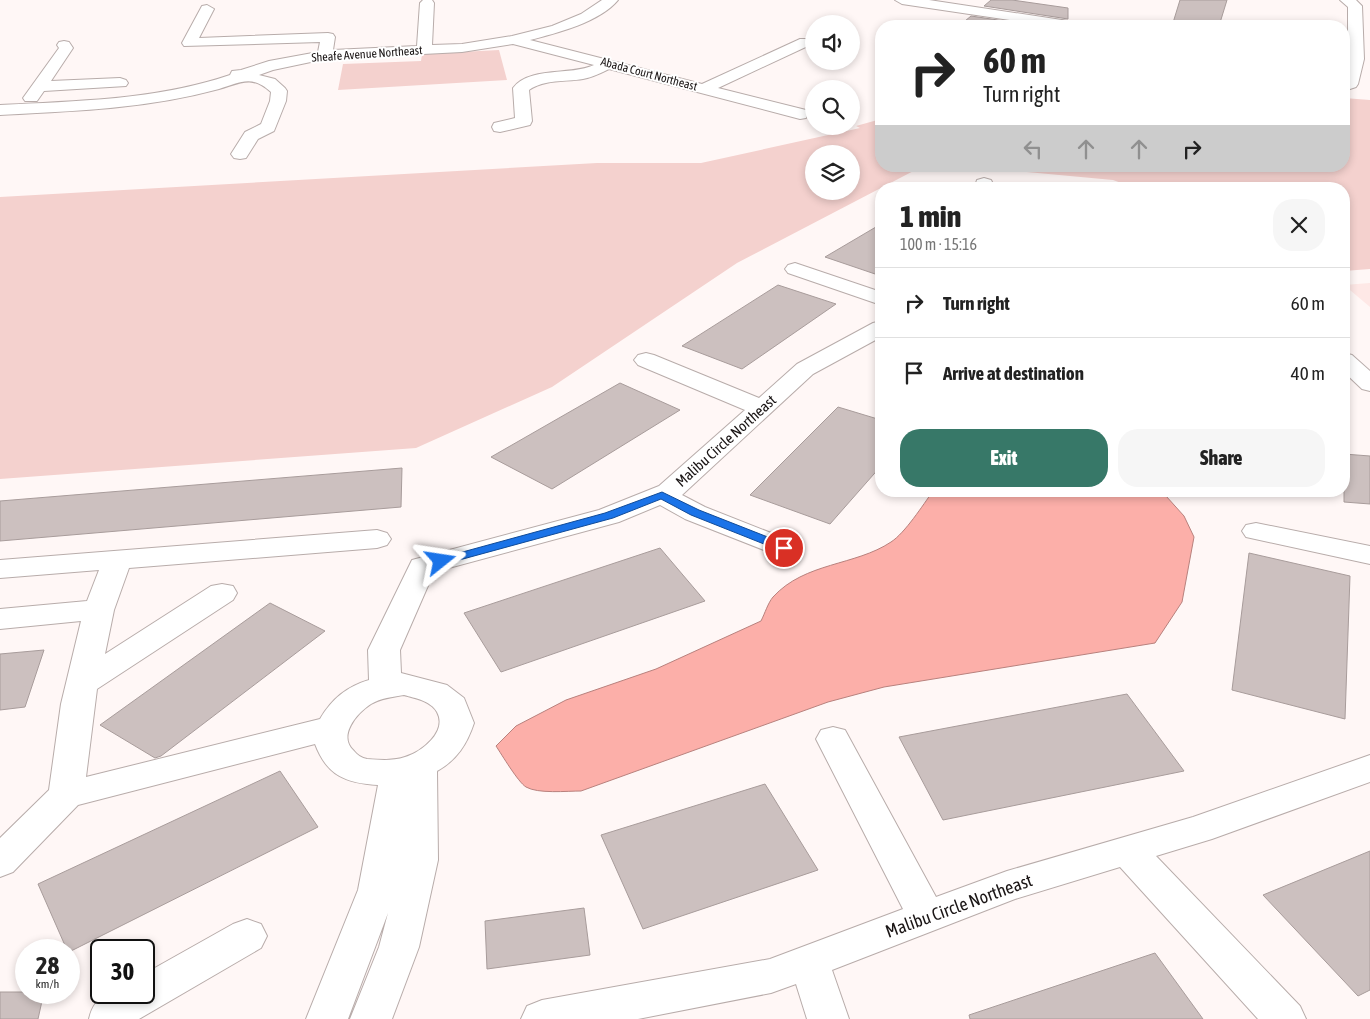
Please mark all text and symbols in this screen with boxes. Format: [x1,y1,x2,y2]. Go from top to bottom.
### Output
map controls [805,15,860,200]
button: sound [805,15,860,70]
icon: right [900,40,965,105]
text: 60 m [983,40,1046,80]
street label: Sheafe Avenue Northeast [311,43,424,65]
street label: Abada Court Northeast [599,54,699,94]
button: search [805,80,860,135]
text: Turn right [983,81,1060,107]
icon: left [1019,135,1047,163]
icon: ahead [1072,135,1100,163]
icon: ahead [1125,135,1153,163]
icon: right [1178,135,1206,163]
button: layers [805,145,860,200]
text: 1 min [900,199,961,233]
button: close [1273,199,1325,251]
text: 100 m · 15:16 [900,235,977,253]
icon: right [900,289,928,317]
text: Turn right [943,292,1010,314]
text: 60 m [1291,292,1325,314]
icon: arrive [900,359,928,387]
text: Arrive at destination [943,362,1084,384]
text: 40 m [1291,362,1325,384]
street label: Malibu Circle Northeast [672,391,779,490]
button: Exit [900,429,1108,487]
button: Share [1118,429,1325,487]
pin [763,527,805,569]
position arrow [414,534,466,586]
icon: arrive [770,534,798,562]
street label: Malibu Circle Northeast [883,869,1035,942]
speed limit sign: 30 [90,939,155,1004]
text: 28 [36,951,59,979]
text: km/h [36,977,59,991]

